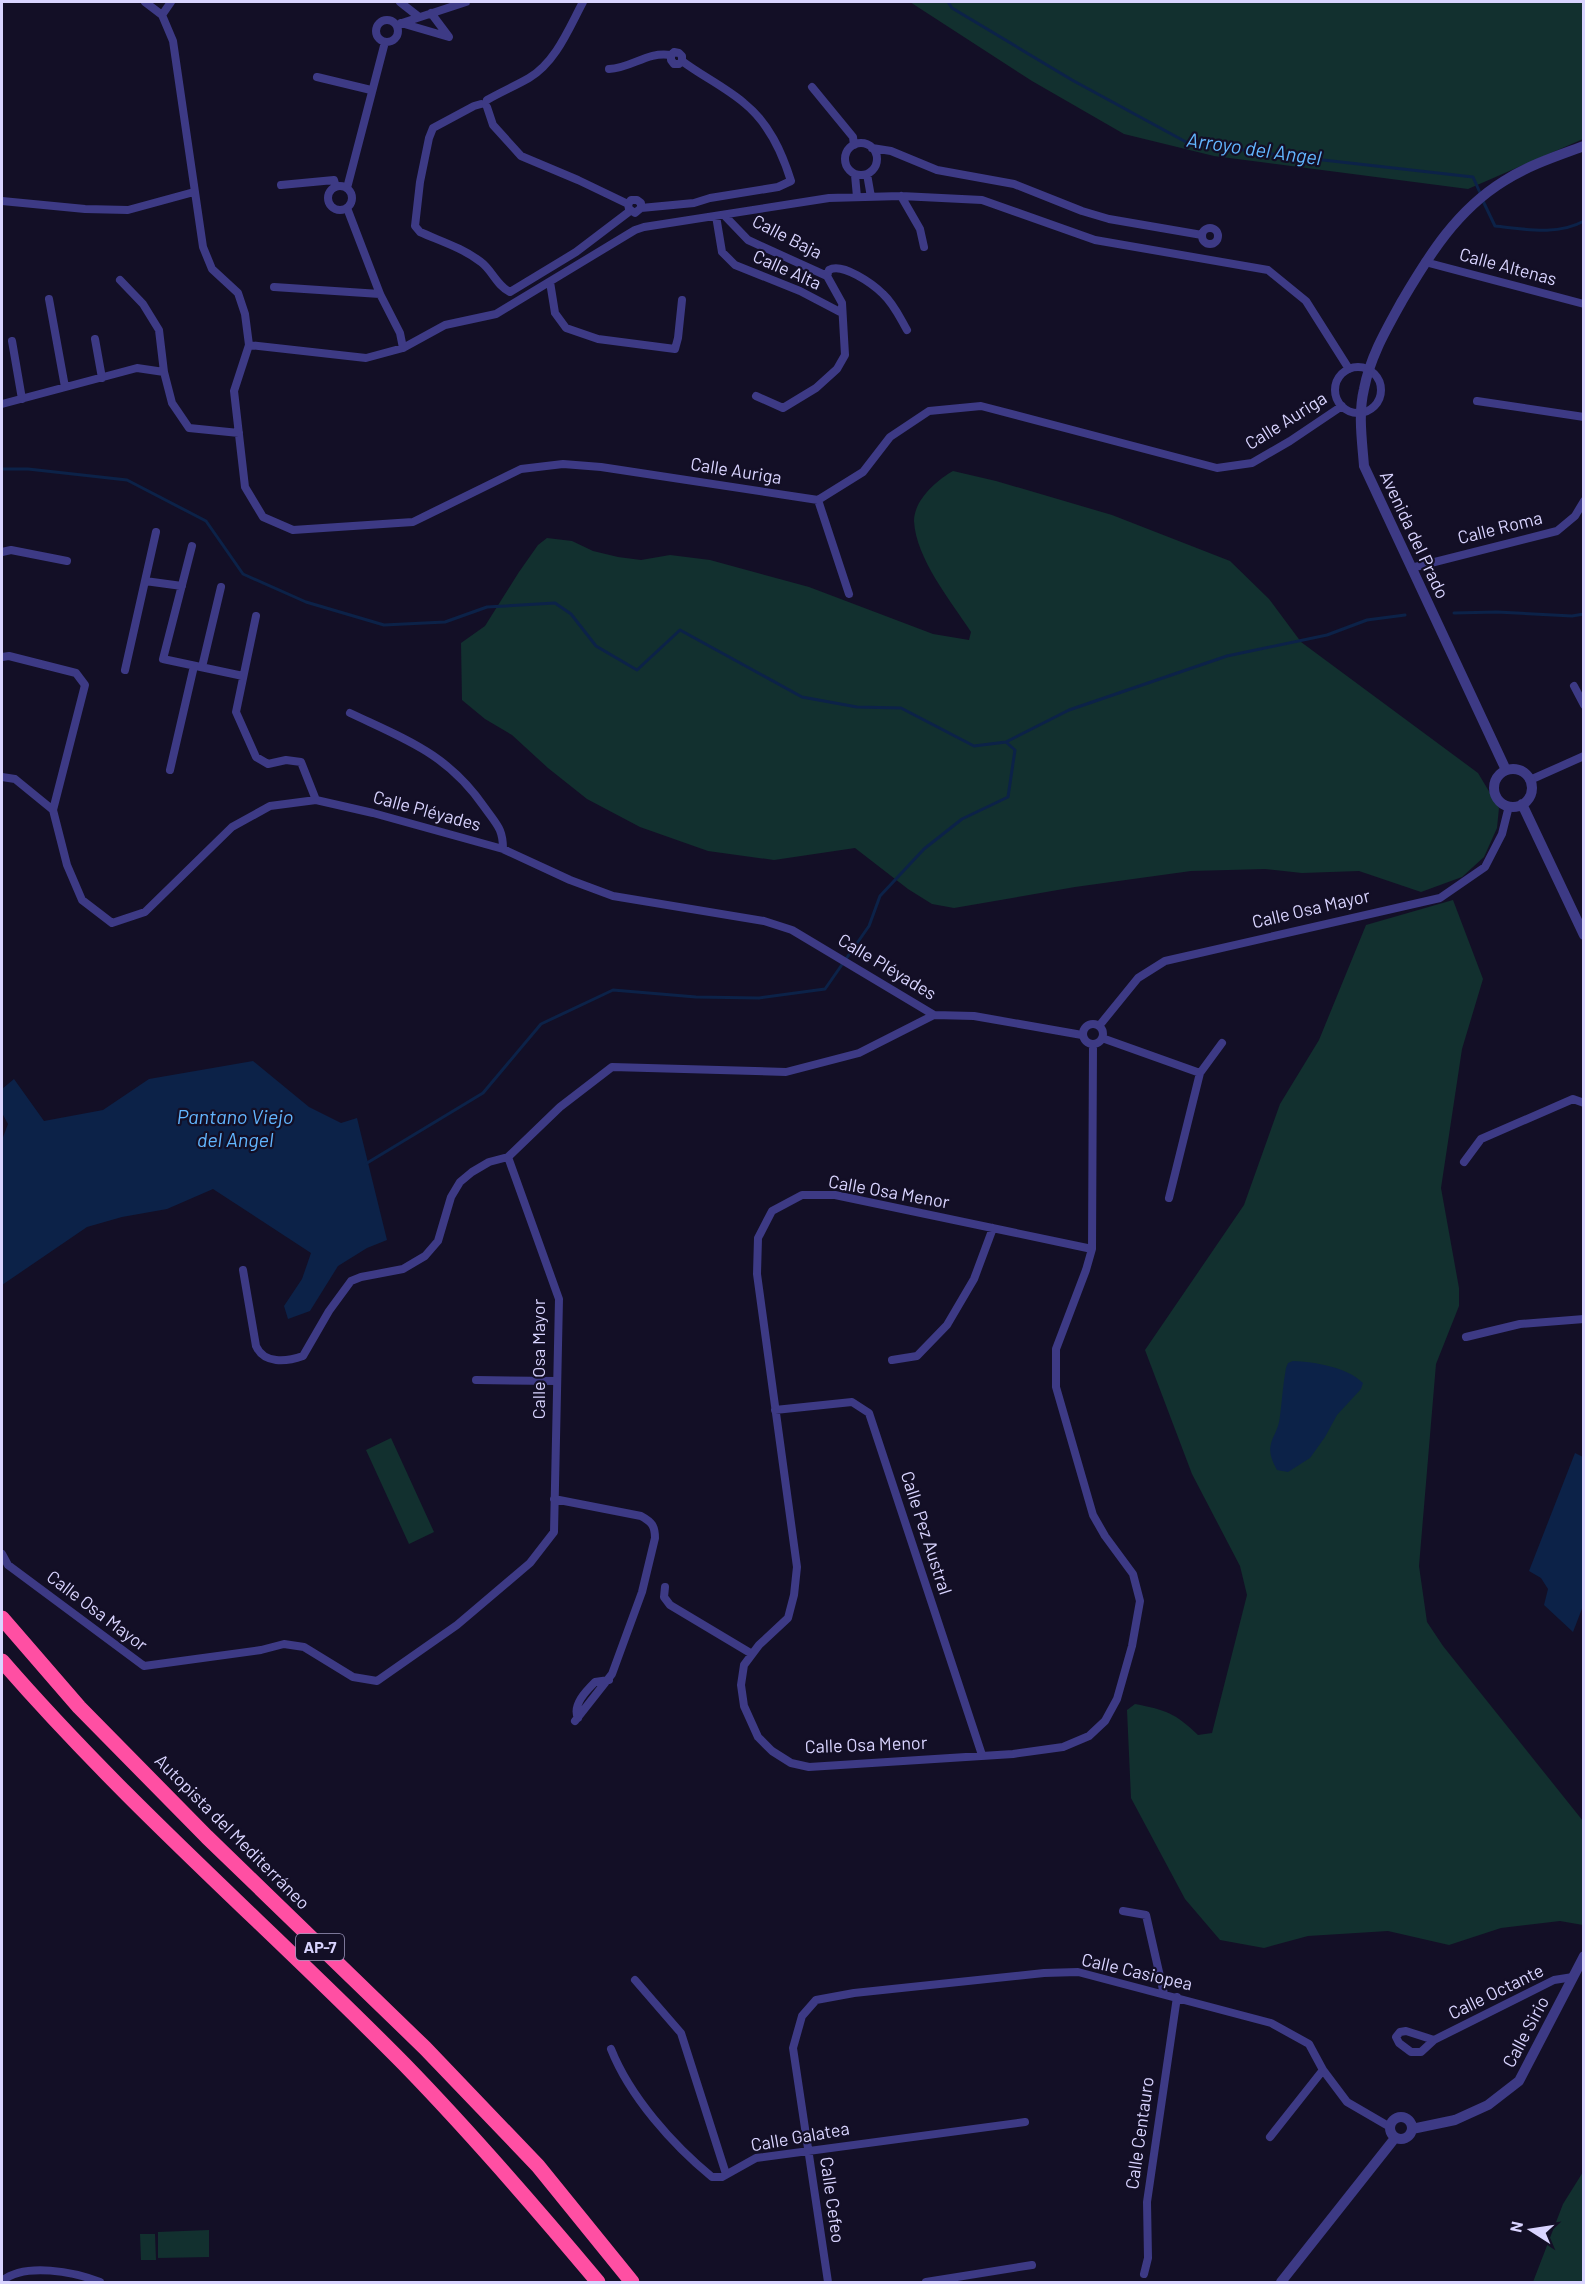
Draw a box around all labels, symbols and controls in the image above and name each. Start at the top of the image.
water label: Arroyo del Angel [1185,127,1324,169]
street label: Calle Baja [749,209,826,263]
street label: Calle Altenas [1457,242,1559,290]
street label: Calle Alta [750,244,825,294]
street label: Calle Auriga [1241,386,1330,454]
street label: Calle Auriga [689,452,783,488]
street label: Avenida del Prado [1376,467,1454,602]
street label: Calle Roma [1455,506,1544,548]
street label: Calle Pléyades [371,785,484,835]
street label: Calle Osa Mayor [1250,884,1372,932]
street label: Calle Pléyades [834,928,941,1004]
water label: Pantano Viejo del Angel [177,1104,293,1151]
street label: Calle Osa Menor [827,1170,952,1213]
street label: Calle Osa Mayor [527,1298,549,1419]
street label: Calle Pez Austral [897,1468,957,1597]
street label: Calle Osa Mayor [43,1565,153,1655]
street label: Calle Osa Menor [804,1731,928,1757]
street label: Autopista del Mediterráneo [151,1749,315,1913]
road number: AP-7 [296,1934,344,1960]
street label: Calle Casiopea [1080,1948,1195,1994]
street label: Calle Octante [1444,1959,1547,2024]
street label: Calle Sirio [1497,1992,1553,2071]
street label: Calle Centauro [1120,2075,1158,2191]
street label: Calle Galatea [749,2117,851,2156]
street label: Calle Cefeo [816,2155,850,2244]
north arrow [1501,2200,1561,2260]
text: N [1505,2220,1526,2234]

